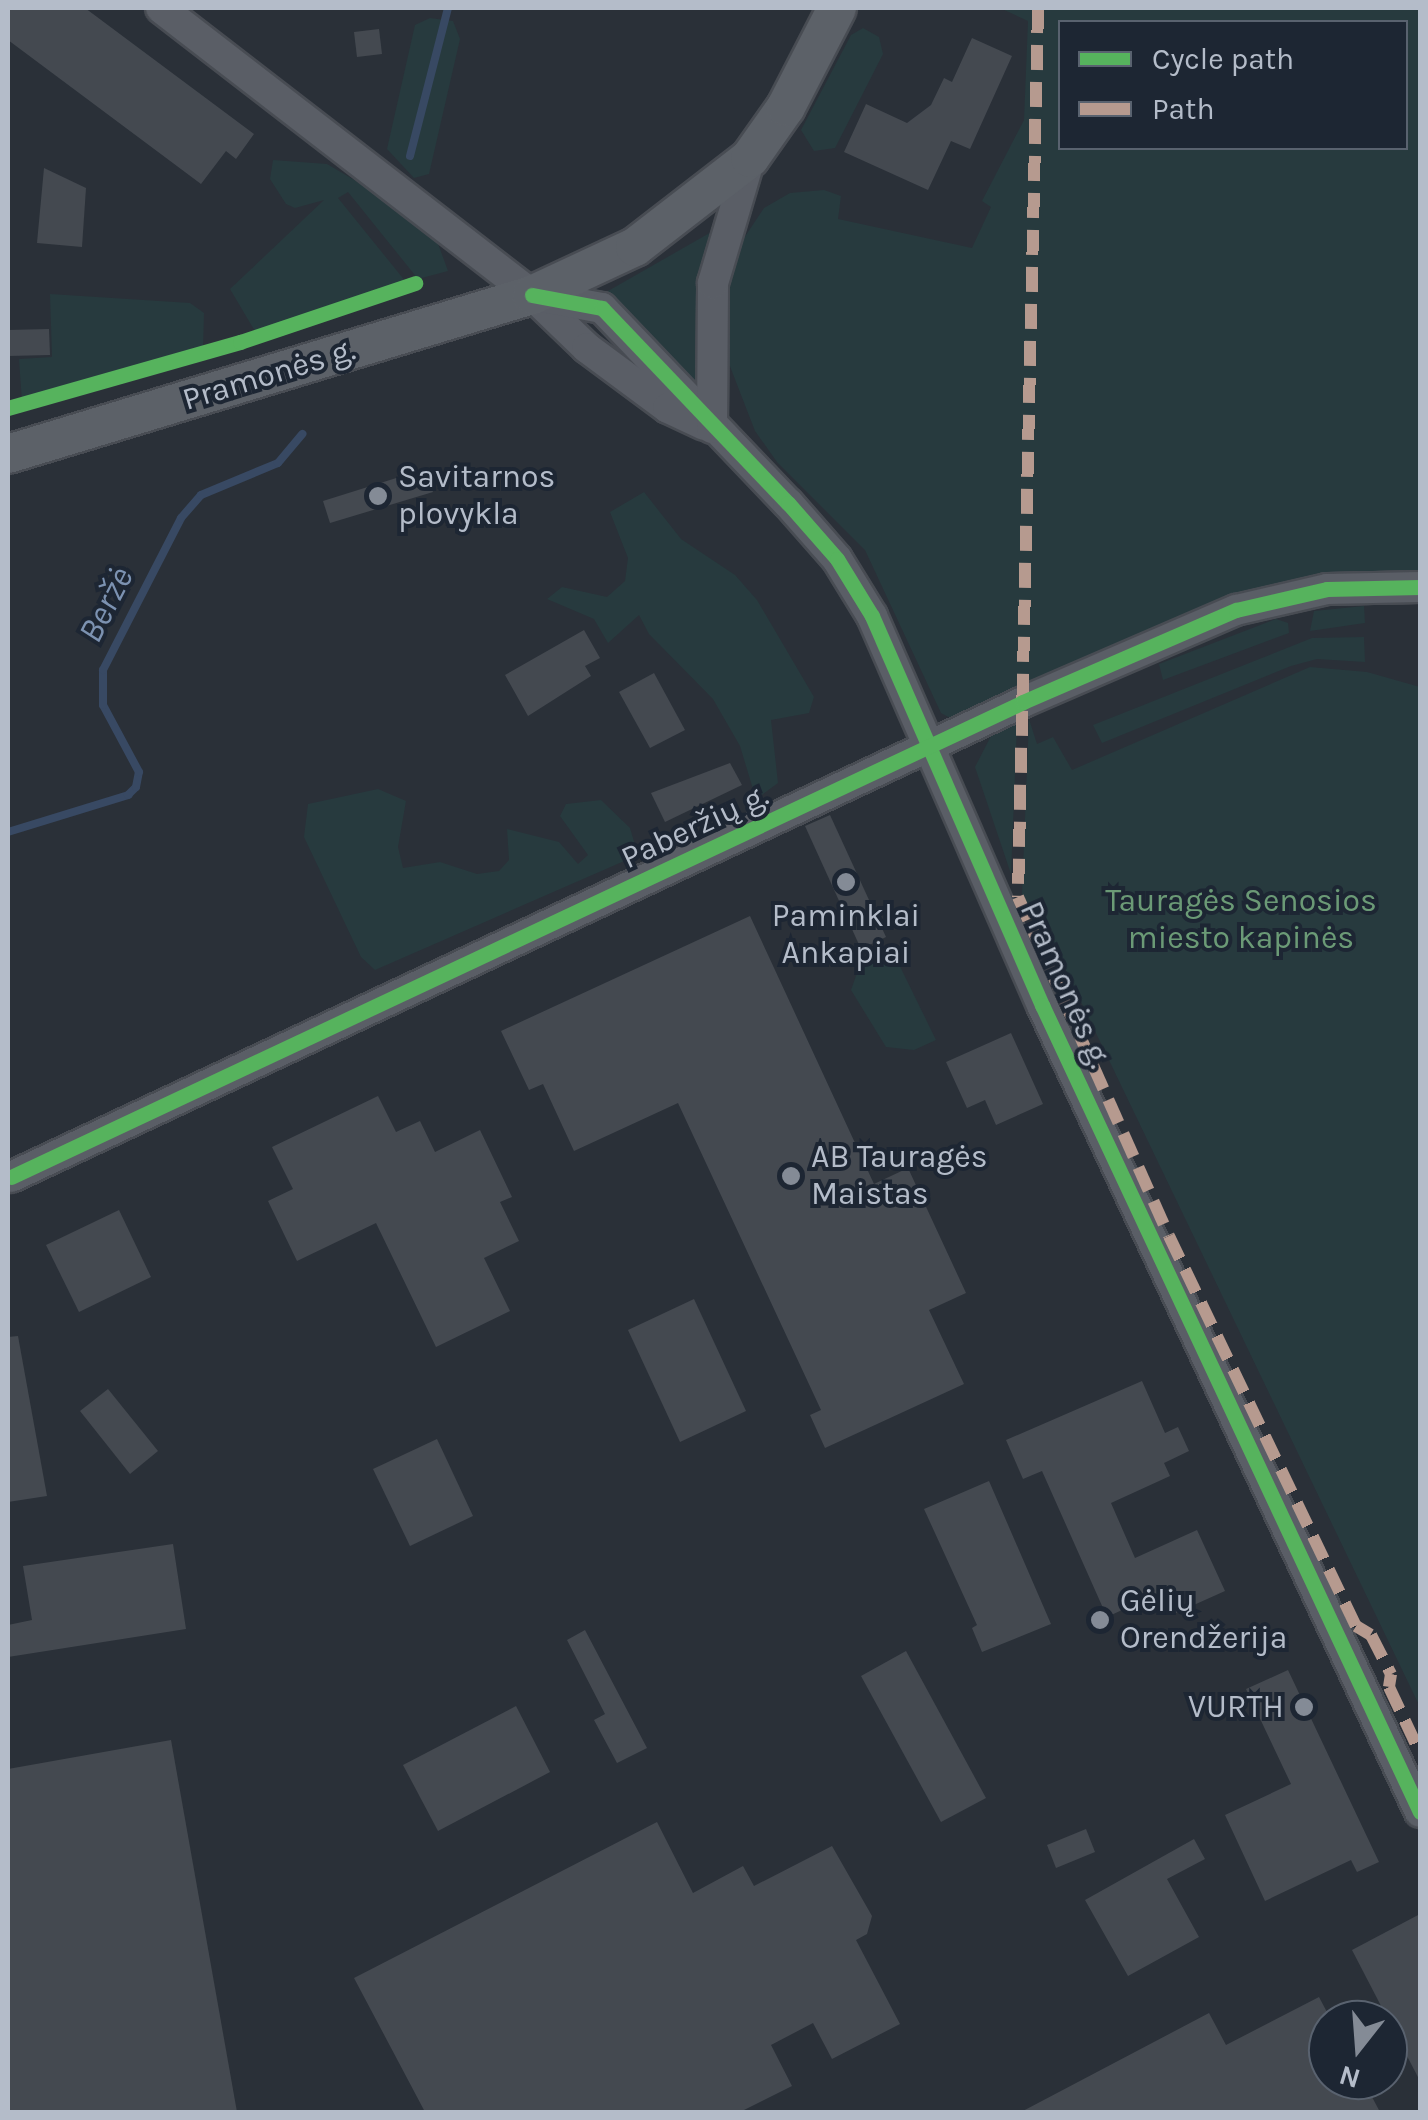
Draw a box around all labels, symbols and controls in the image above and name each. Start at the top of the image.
legend [1058,20,1408,150]
text: Cycle path [1152,41,1294,77]
text: Path [1152,91,1215,127]
street label: Pramonės g. [178,331,360,419]
place label: Savitarnos plovykla [398,459,555,534]
marker: Savitarnos plovykla [367,485,389,507]
water label: Beržė [69,560,143,650]
street label: Paberžių g. [615,776,775,878]
marker: Paminklai Ankapiai [835,871,857,893]
park label: Tauragės Senosios miesto kapinės [1105,883,1377,958]
street label: Pramonės g. [1011,896,1119,1074]
place label: Paminklai Ankapiai [772,898,920,973]
place label: AB Tauragės Maistas [811,1139,988,1214]
marker: AB Tauragės Maistas [780,1165,802,1187]
place label: Gėlių Orendžerija [1120,1583,1287,1658]
marker: Gėlių Orendžerija [1089,1609,1111,1631]
place label: VURTH [1188,1688,1284,1726]
marker: VURTH [1293,1696,1315,1718]
north arrow [1308,2000,1408,2100]
text: N [1335,2059,1364,2096]

